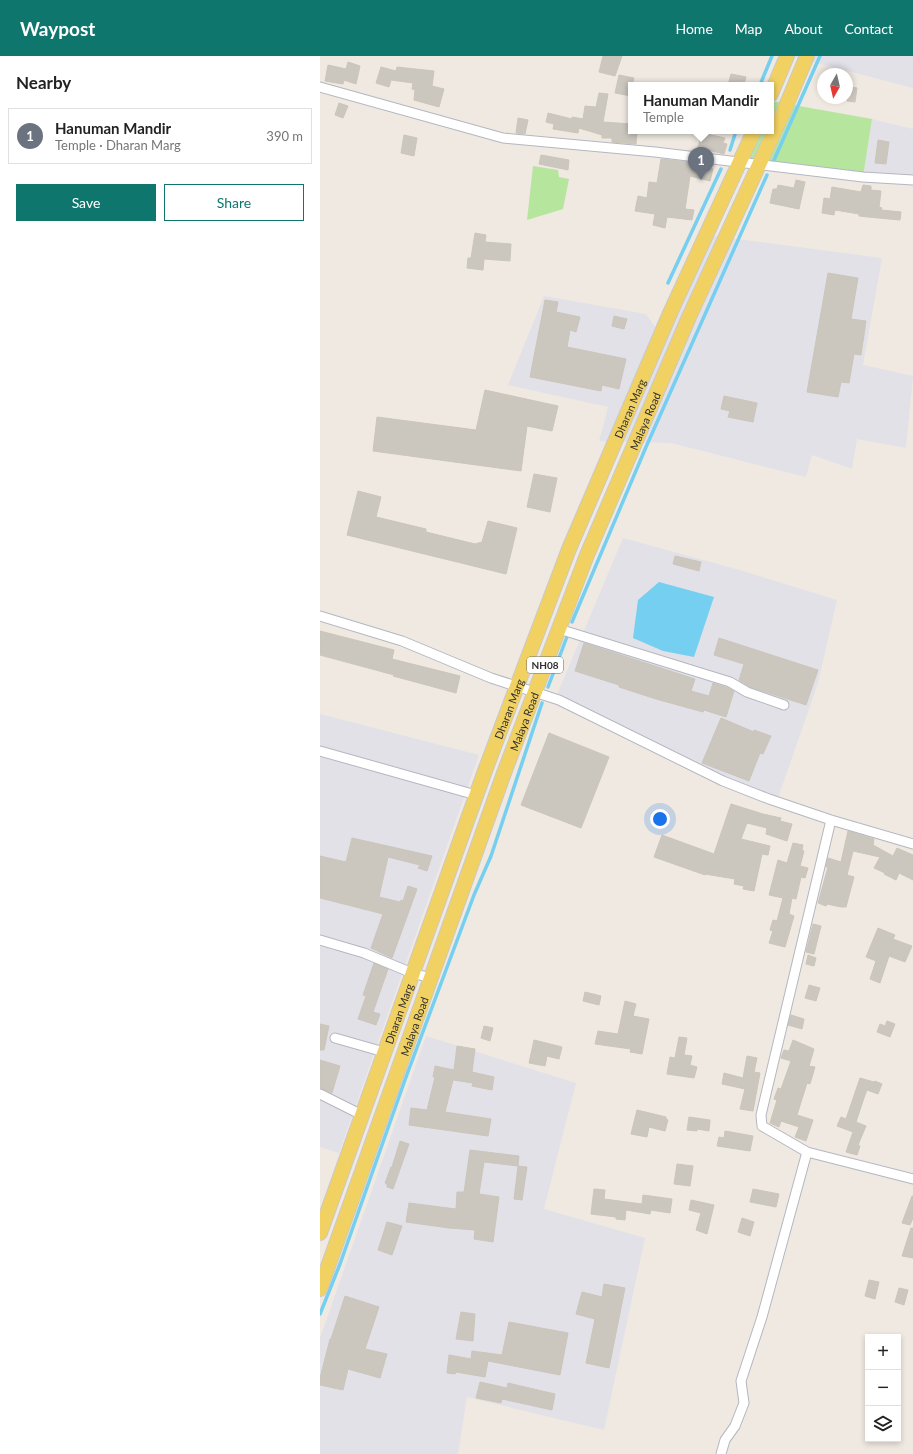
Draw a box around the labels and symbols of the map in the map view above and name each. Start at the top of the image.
north arrow [817,68,853,104]
pin: 1 [688,147,714,180]
street label: Dharan Marg [611,376,648,440]
street label: Malaya Road [626,390,663,452]
road number: NH08 [527,657,563,673]
street label: Dharan Marg [491,677,526,741]
street label: Malaya Road [507,690,541,753]
your location [650,809,670,829]
street label: Dharan Marg [382,981,415,1046]
street label: Malaya Road [397,995,430,1057]

